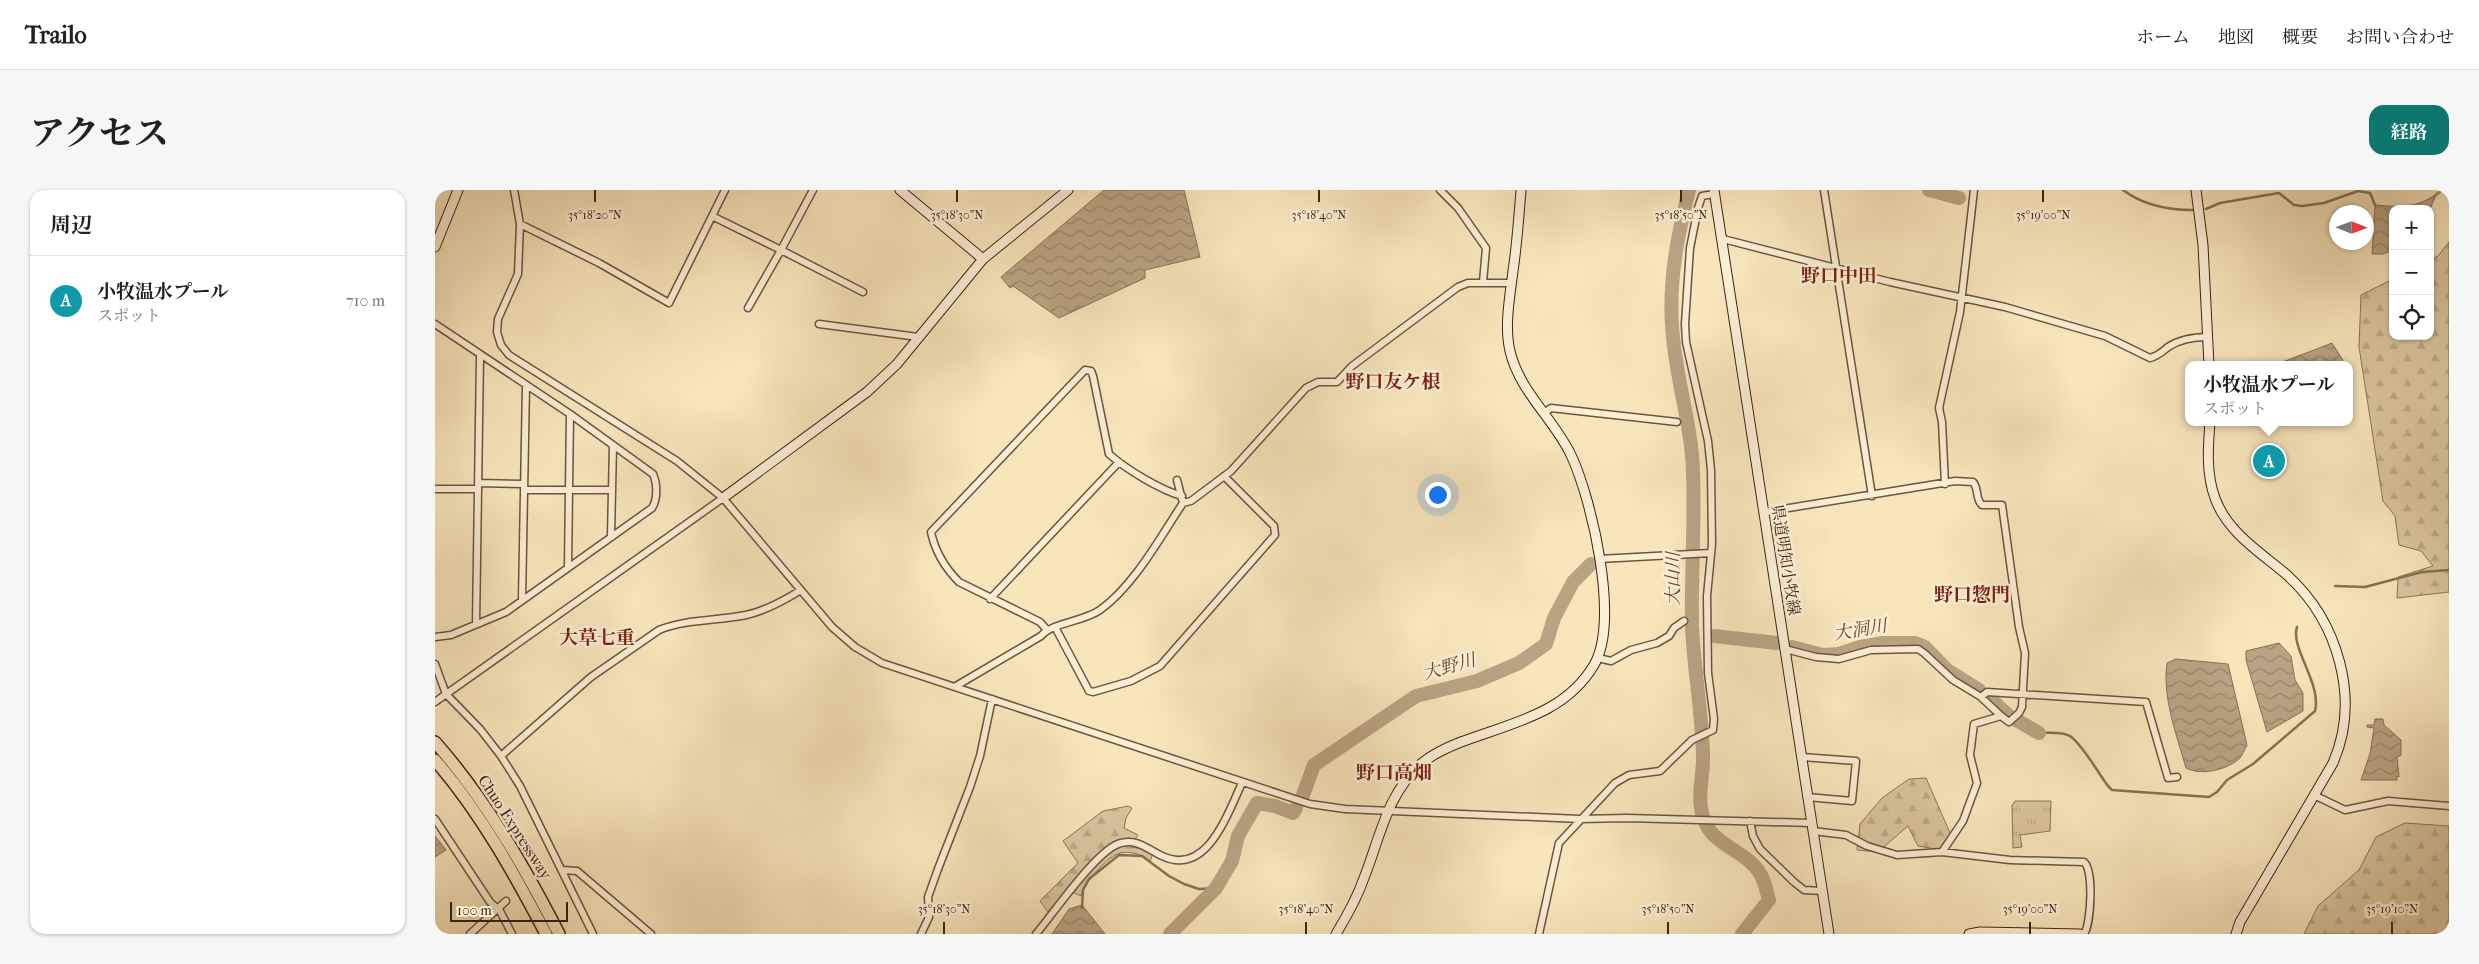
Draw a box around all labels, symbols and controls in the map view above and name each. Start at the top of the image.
text: Trailo [25,21,87,49]
text: ホーム [2136,27,2190,48]
text: 地図 [2218,27,2254,48]
text: 概要 [2282,27,2318,48]
text: お問い合わせ [2346,27,2454,48]
button: 経路 [2369,105,2449,155]
text: アクセス [30,113,169,154]
north arrow [2329,205,2374,250]
map controls [2389,205,2434,340]
button: + [2389,205,2434,250]
text: 35°18'20"N [568,208,622,222]
text: 35°18'30"N [931,208,983,222]
text: 35°18'40"N [1292,208,1346,222]
text: 35°18'50"N [1655,208,1707,222]
text: 35°19'00"N [2016,208,2070,222]
text: 周辺 [50,213,92,237]
button: − [2389,250,2434,295]
district label: 野口中田 [1801,265,1877,287]
text: 小牧温水プール [97,281,229,303]
text: A [61,291,71,310]
text: 710 m [346,291,385,310]
button: locate [2389,295,2434,340]
text: スポット [97,306,161,325]
popup [2185,361,2353,426]
district label: 野口友ケ根 [1345,371,1441,393]
text: 小牧温水プール [2203,374,2335,396]
text: スポット [2203,399,2267,418]
pin: A [2253,442,2285,480]
your location [1425,482,1451,508]
street label: 県道明知小牧線 [1768,503,1804,617]
water label: 大山川 [1663,550,1684,606]
district label: 野口惣門 [1934,584,2010,606]
water label: 大洞川 [1832,615,1890,645]
district label: 大草七重 [559,627,635,649]
water label: 大野川 [1420,649,1480,685]
district label: 野口高畑 [1356,762,1432,784]
street label: Chuo Expressway [474,771,556,883]
scale bar [450,899,567,922]
text: 100 m [457,902,492,919]
text: 35°18'30"N [918,902,970,916]
text: 35°18'40"N [1279,902,1333,916]
text: 35°18'50"N [1642,902,1694,916]
text: 35°19'00"N [2003,902,2057,916]
text: 35°19'10"N [2366,902,2418,916]

